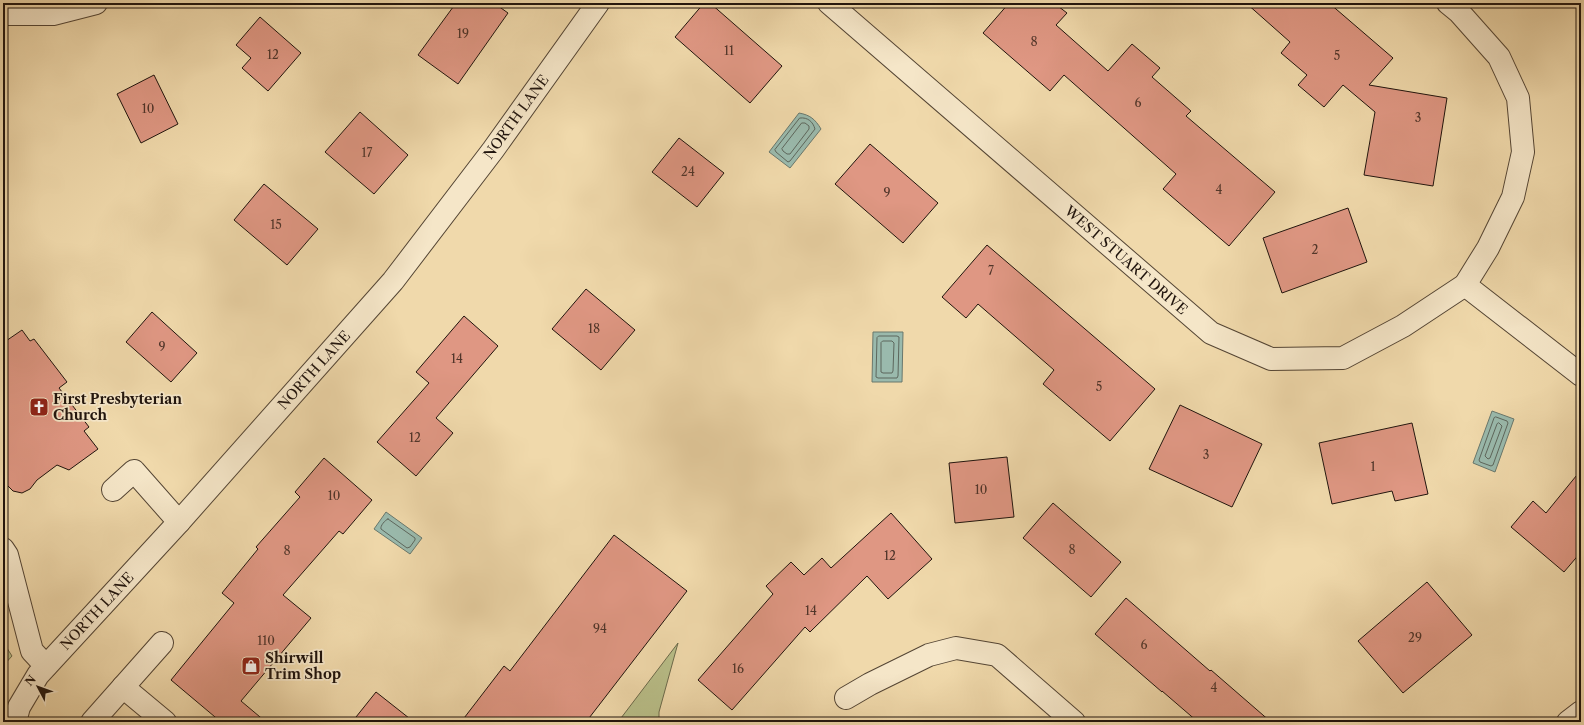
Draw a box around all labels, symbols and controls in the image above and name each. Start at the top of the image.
house number: 19 [457,26,469,41]
house number: 8 [1030,34,1038,49]
house number: 11 [724,43,734,58]
house number: 12 [267,47,279,62]
house number: 5 [1334,48,1340,63]
street label: NORTH LANE [479,71,553,163]
house number: 6 [1134,95,1142,110]
house number: 10 [142,101,154,116]
house number: 3 [1415,110,1421,125]
house number: 17 [362,145,373,160]
house number: 24 [681,164,695,179]
house number: 4 [1216,182,1223,197]
house number: 9 [883,185,891,200]
street label: WEST STUART DRIVE [1060,201,1191,318]
house number: 15 [270,217,282,232]
house number: 2 [1312,242,1319,257]
house number: 7 [988,263,994,278]
house number: 18 [588,321,600,336]
street label: NORTH LANE [274,327,354,413]
house number: 9 [158,339,166,354]
house number: 14 [451,351,463,366]
house number: 5 [1096,379,1102,394]
place label: First Presbyterian Church [53,390,182,424]
church icon: First Presbyterian Church [28,396,50,418]
house number: 12 [409,430,421,445]
house number: 3 [1203,447,1209,462]
house number: 1 [1370,459,1376,474]
house number: 10 [975,482,987,497]
house number: 10 [328,488,340,503]
house number: 8 [1068,542,1076,557]
house number: 8 [283,543,291,558]
house number: 12 [884,548,896,563]
street label: NORTH LANE [56,568,138,654]
house number: 14 [805,603,817,618]
house number: 94 [593,621,607,636]
house number: 29 [1408,630,1422,645]
house number: 110 [257,633,275,648]
house number: 6 [1140,637,1148,652]
place label: Shirwill Trim Shop [265,649,341,683]
shop icon: Shirwill Trim Shop [240,655,262,677]
house number: 16 [732,661,744,676]
north arrow [18,667,58,707]
text: N [22,672,39,689]
house number: 4 [1211,680,1218,695]

